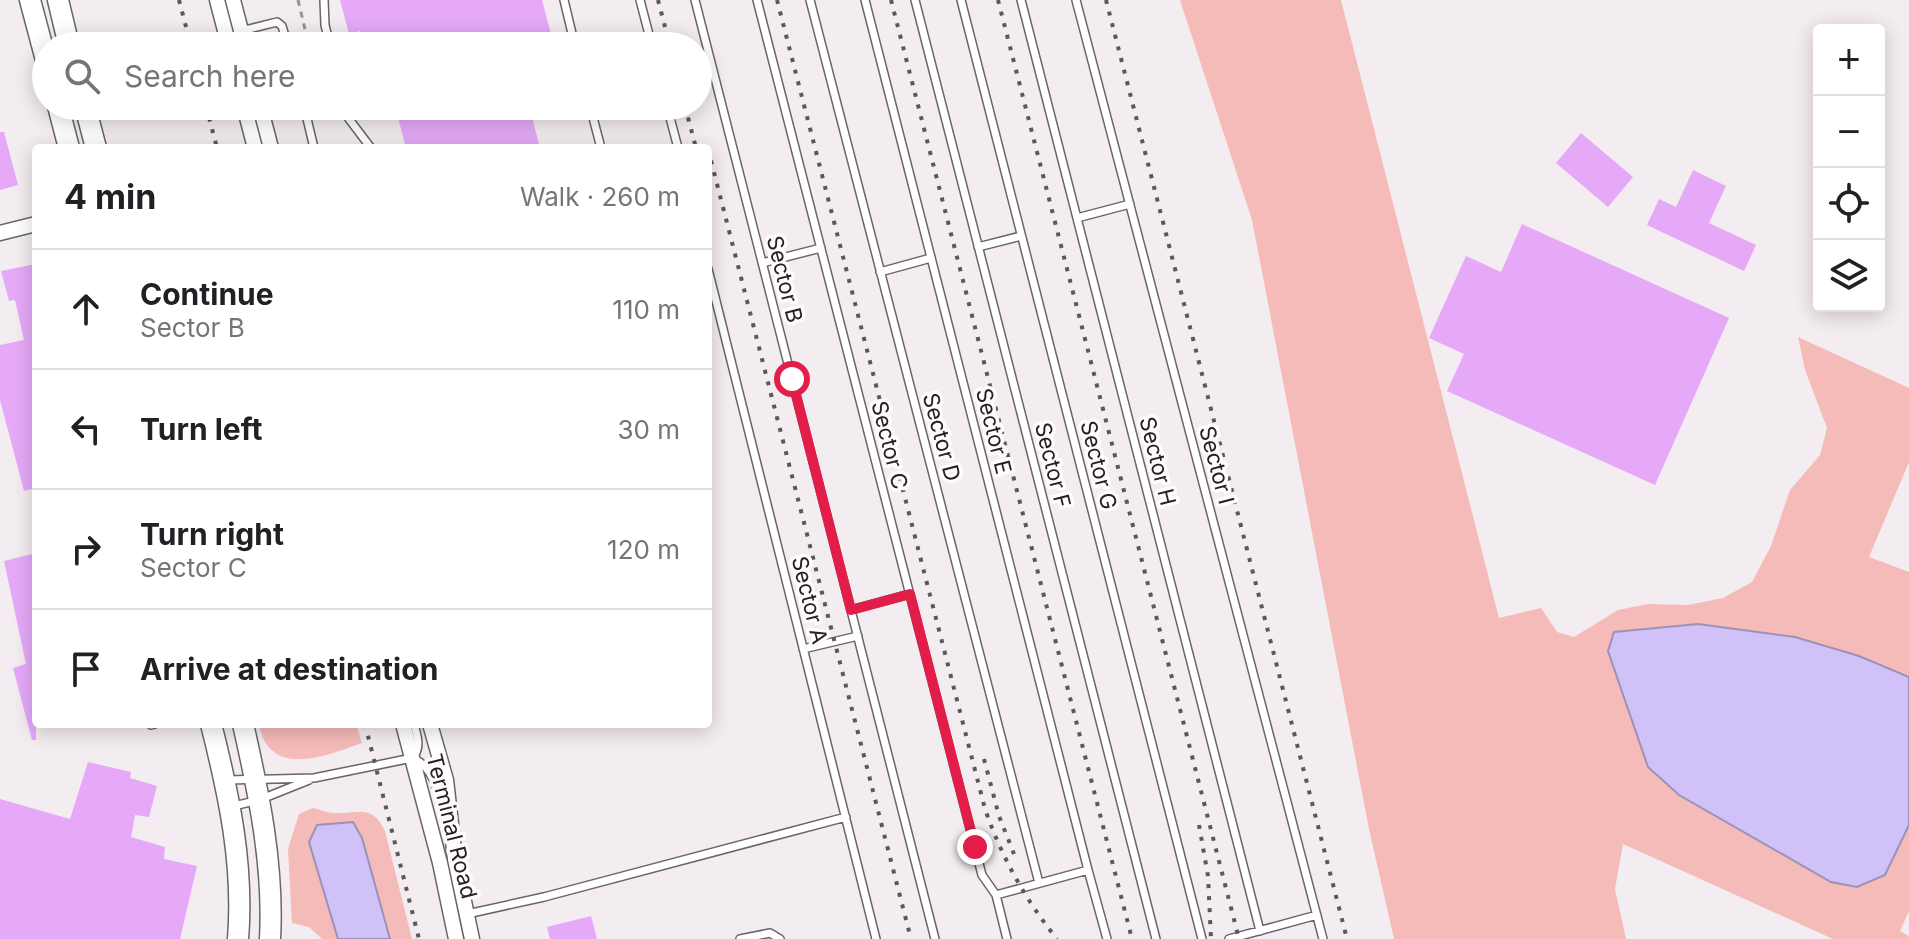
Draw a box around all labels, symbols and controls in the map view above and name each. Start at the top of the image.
map controls [1813,24,1885,312]
button: + [1813,24,1885,96]
search box [32,32,712,120]
icon: search [60,54,104,98]
text: Search here [124,58,296,94]
button: − [1813,96,1885,168]
button: locate [1813,168,1885,240]
text: 4 min [64,176,156,217]
text: Walk · 260 m [520,181,680,212]
street label: Sector B [762,233,808,325]
button: layers [1813,240,1885,312]
text: Continue [140,276,274,312]
icon: ahead [64,287,108,331]
text: 110 m [612,294,680,325]
text: Sector B [140,312,245,343]
route start [774,361,810,397]
street label: Sector E [971,385,1017,477]
street label: Sector D [918,390,966,484]
street label: Sector C [866,398,914,492]
icon: left [64,407,108,451]
text: Turn left [140,411,262,447]
text: 30 m [617,414,680,445]
street label: Sector H [1134,414,1182,508]
street label: Sector G [1075,418,1123,512]
street label: Sector F [1030,420,1076,510]
street label: Sector I [1194,423,1240,507]
text: Turn right [140,516,284,552]
icon: right [64,527,108,571]
text: 120 m [607,534,680,565]
text: Sector C [140,552,247,583]
street label: Sector A [787,554,833,646]
icon: arrive [64,647,108,691]
text: Arrive at destination [140,651,438,687]
street label: Terminal Road [421,751,483,901]
route end [957,829,993,865]

